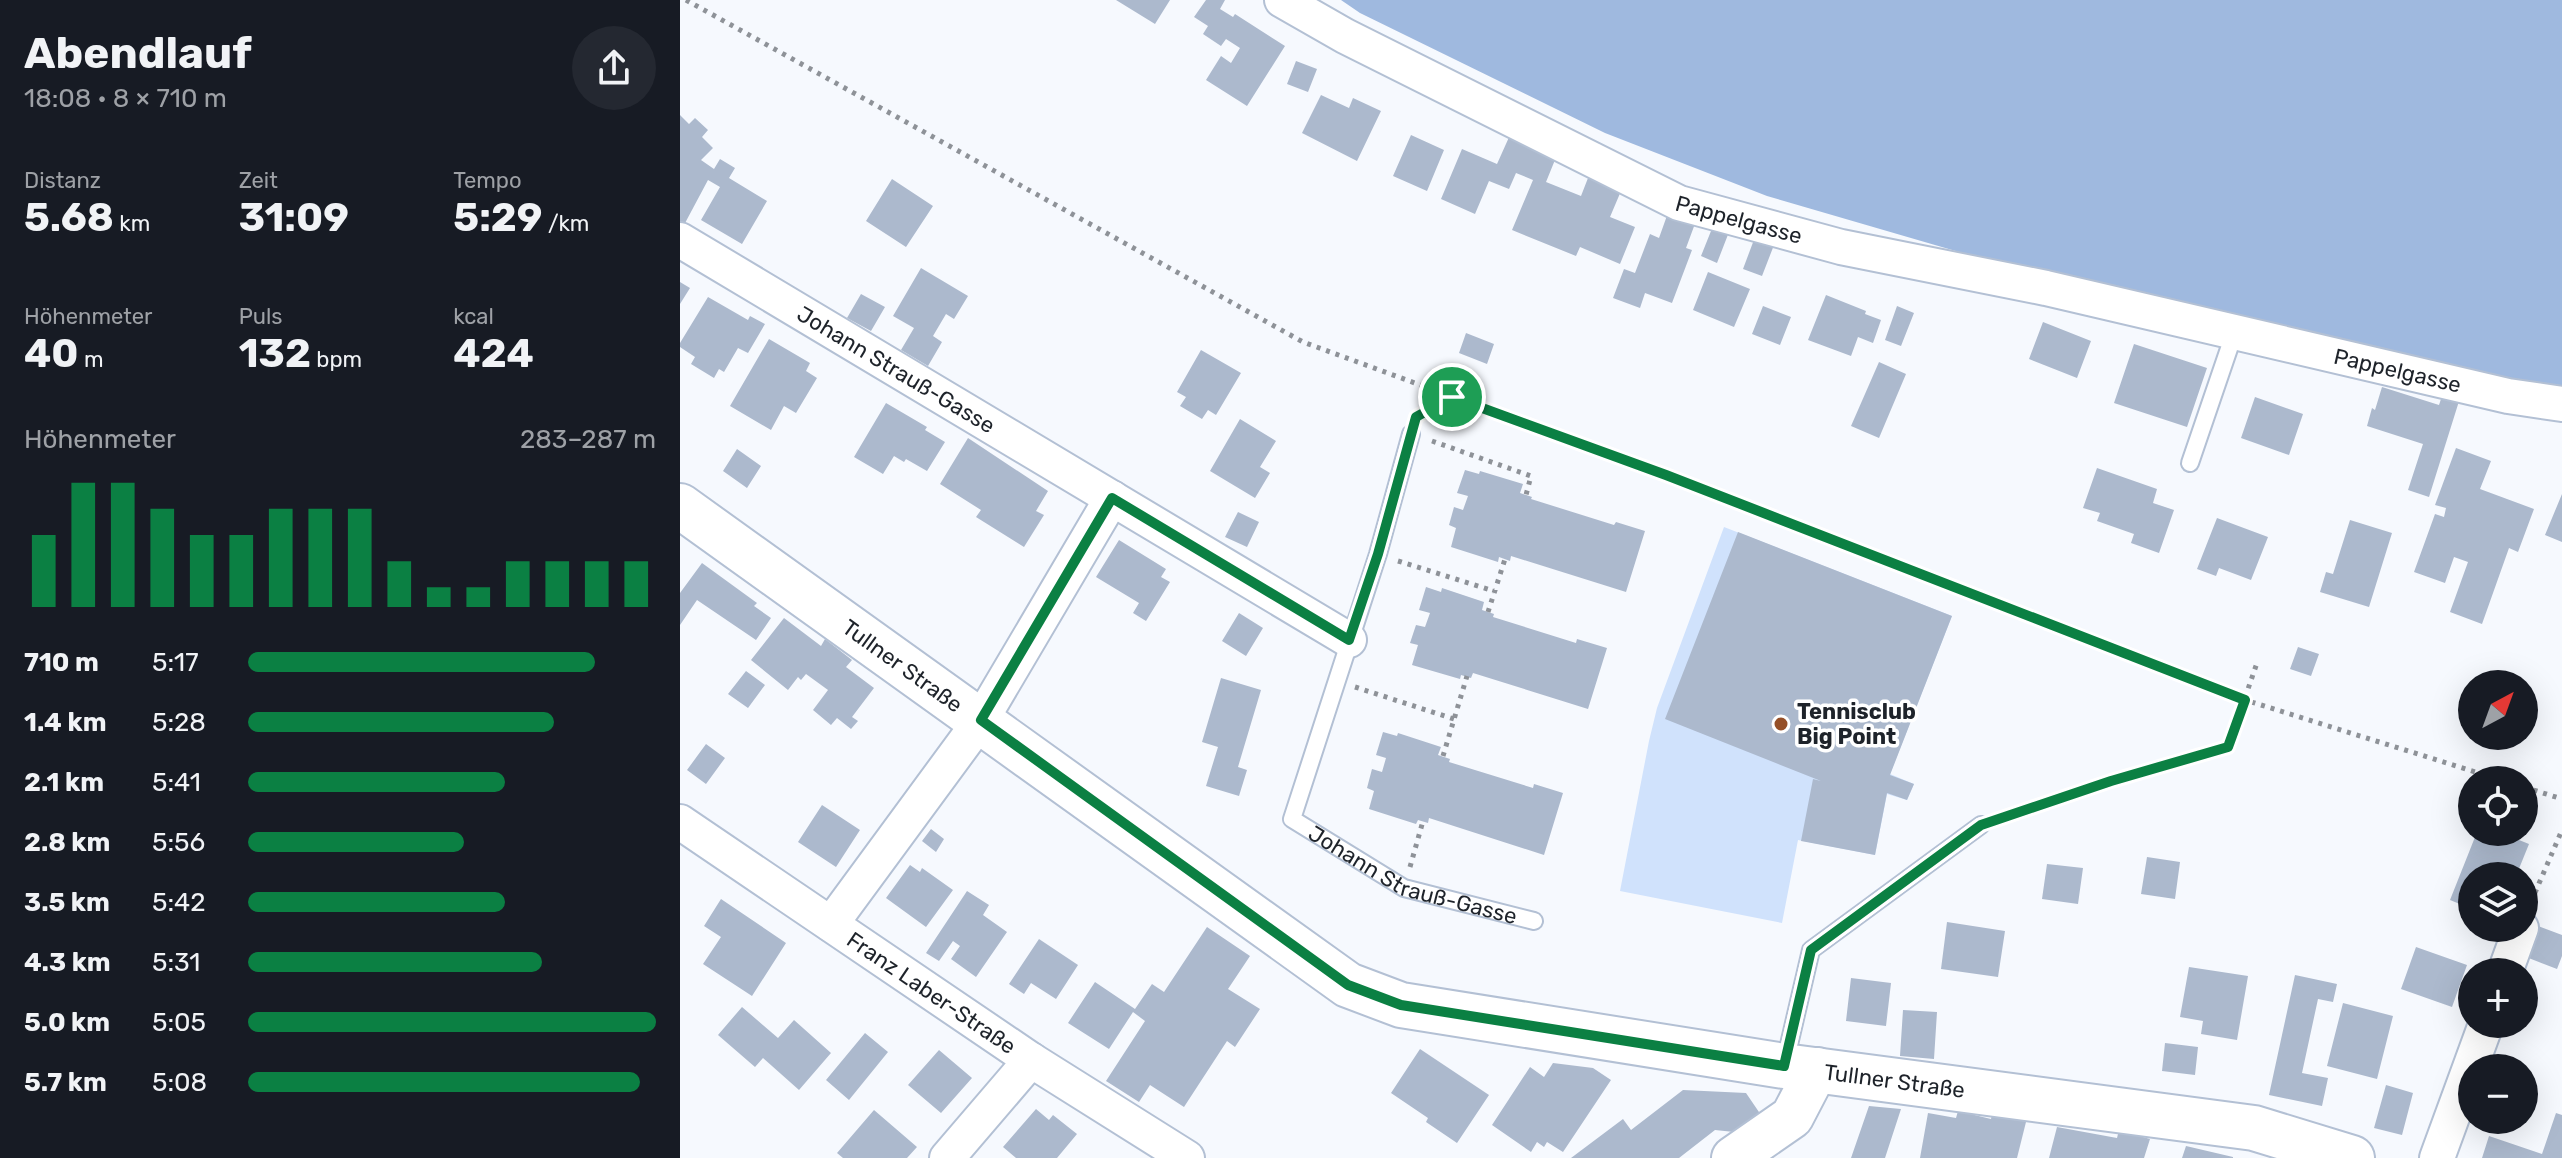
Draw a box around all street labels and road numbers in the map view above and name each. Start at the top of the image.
street label: Pappelgasse [1673,189,1805,249]
street label: Johann Strauß-Gasse [793,300,1000,439]
street label: Pappelgasse [2331,342,2464,398]
street label: Tullner Straße [837,613,968,718]
street label: Johann Strauß-Gasse [1304,819,1520,930]
street label: Franz Laber-Straße [842,926,1021,1059]
street label: Tullner Straße [1823,1058,1967,1103]

